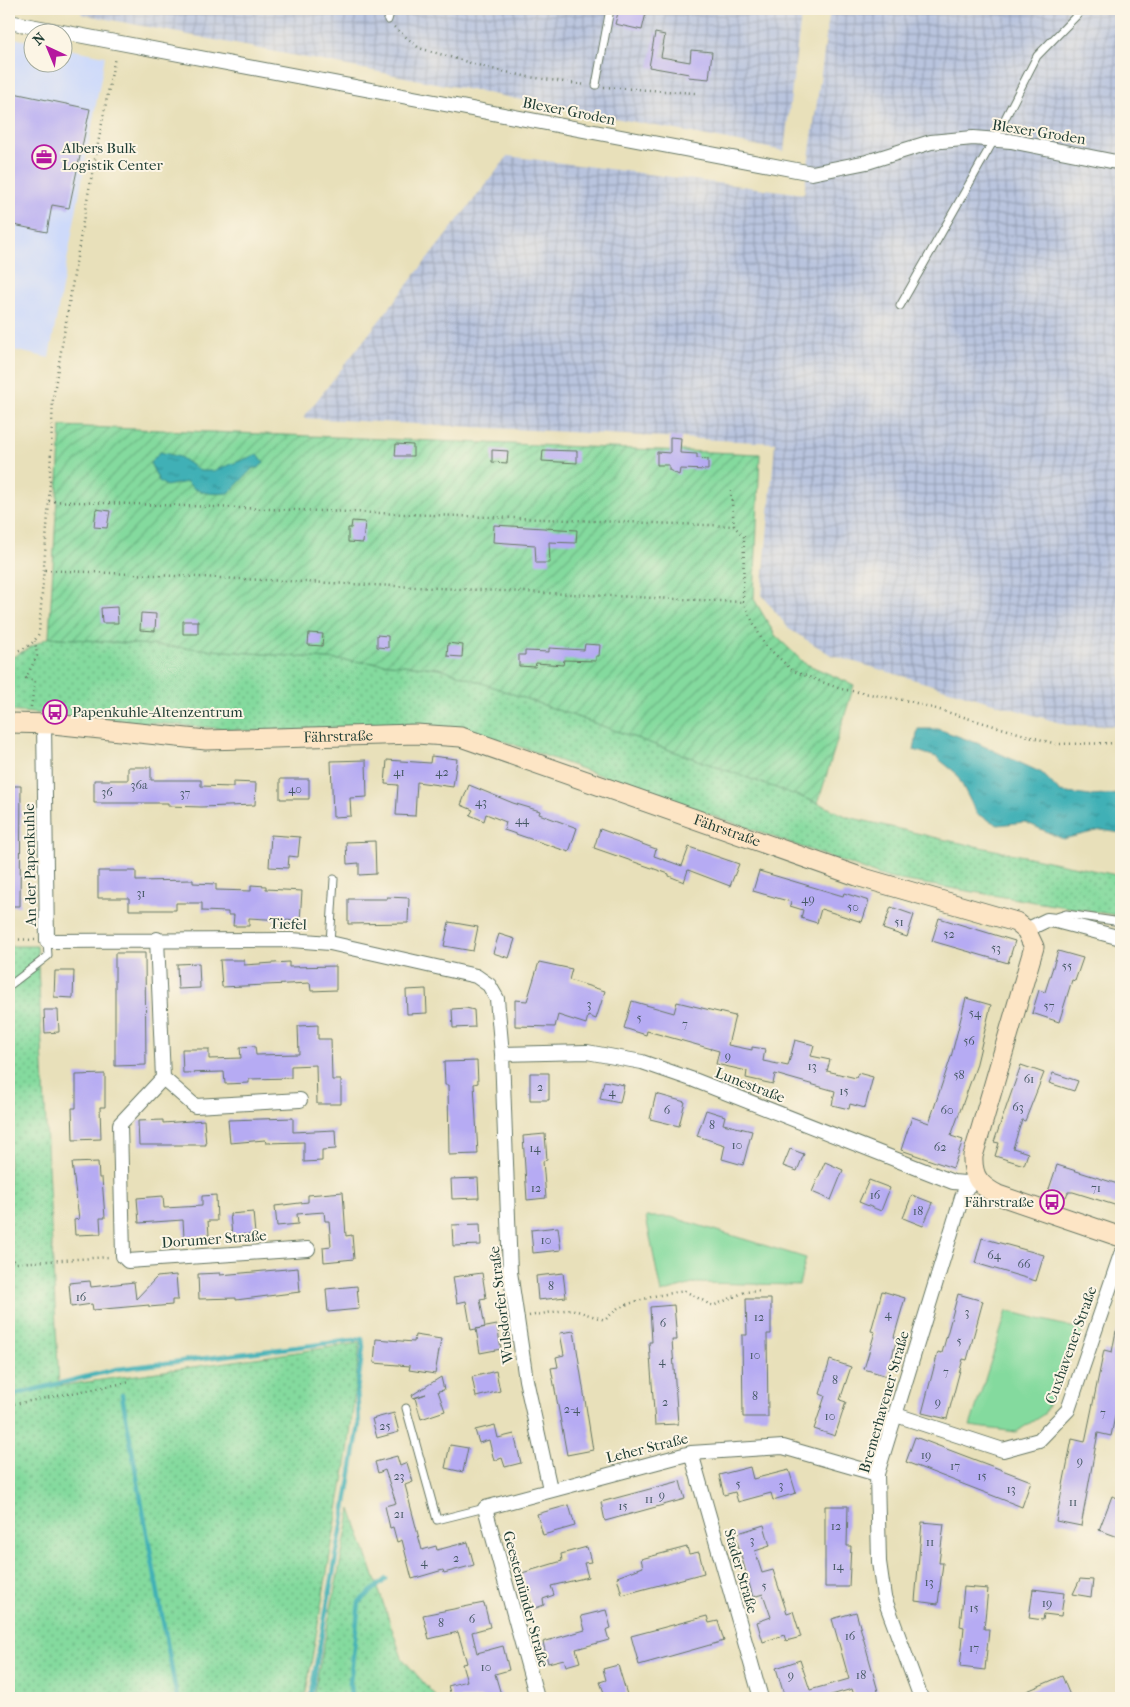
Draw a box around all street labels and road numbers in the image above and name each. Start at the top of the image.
street label: Blexer Groden [521,93,617,129]
street label: Blexer Groden [991,116,1087,148]
street label: Fährstraße [303,726,374,746]
street label: An der Papenkuhle [20,803,40,928]
street label: Fährstraße [691,810,763,851]
street label: Tiefel [269,914,307,934]
street label: Lunestraße [713,1063,788,1107]
street label: Dorumer Straße [161,1226,268,1252]
street label: Wulsdorfer Straße [485,1245,517,1366]
street label: Cuxhavener Straße [1041,1283,1101,1406]
street label: Bremerhavener Straße [855,1328,913,1475]
street label: Leher Straße [604,1429,690,1467]
street label: Stader Straße [720,1527,762,1616]
street label: Geestemünder Straße [499,1529,553,1670]

